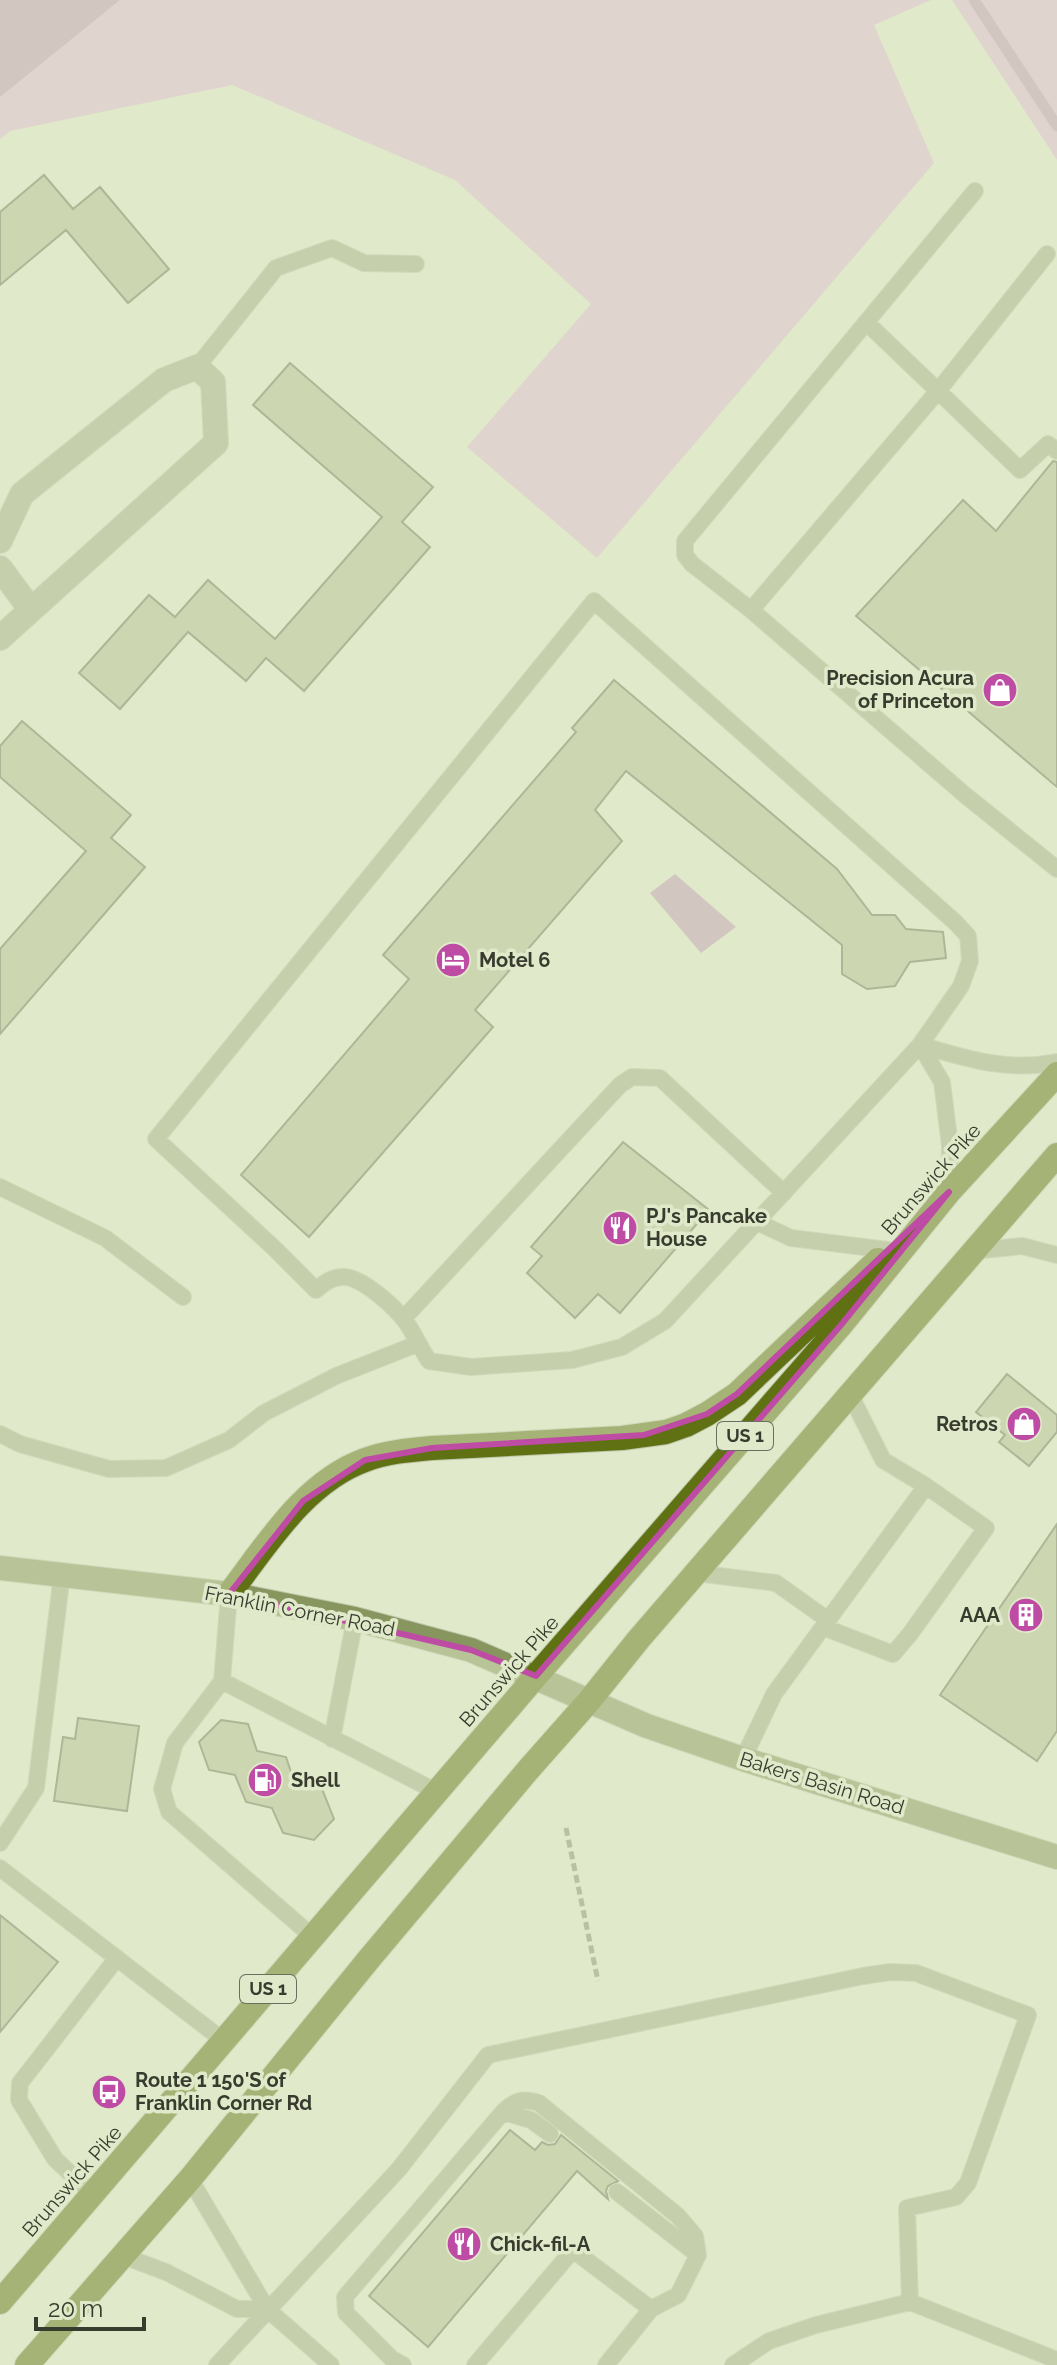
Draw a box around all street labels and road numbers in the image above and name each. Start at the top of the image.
street label: Brunswick Pike [876,1118,986,1239]
road number: US 1 [717,1422,773,1450]
street label: Franklin Corner Road [203,1581,397,1641]
street label: Brunswick Pike [454,1610,564,1731]
street label: Bakers Basin Road [737,1747,907,1819]
road number: US 1 [240,1975,296,2003]
street label: Brunswick Pike [17,2120,127,2241]

